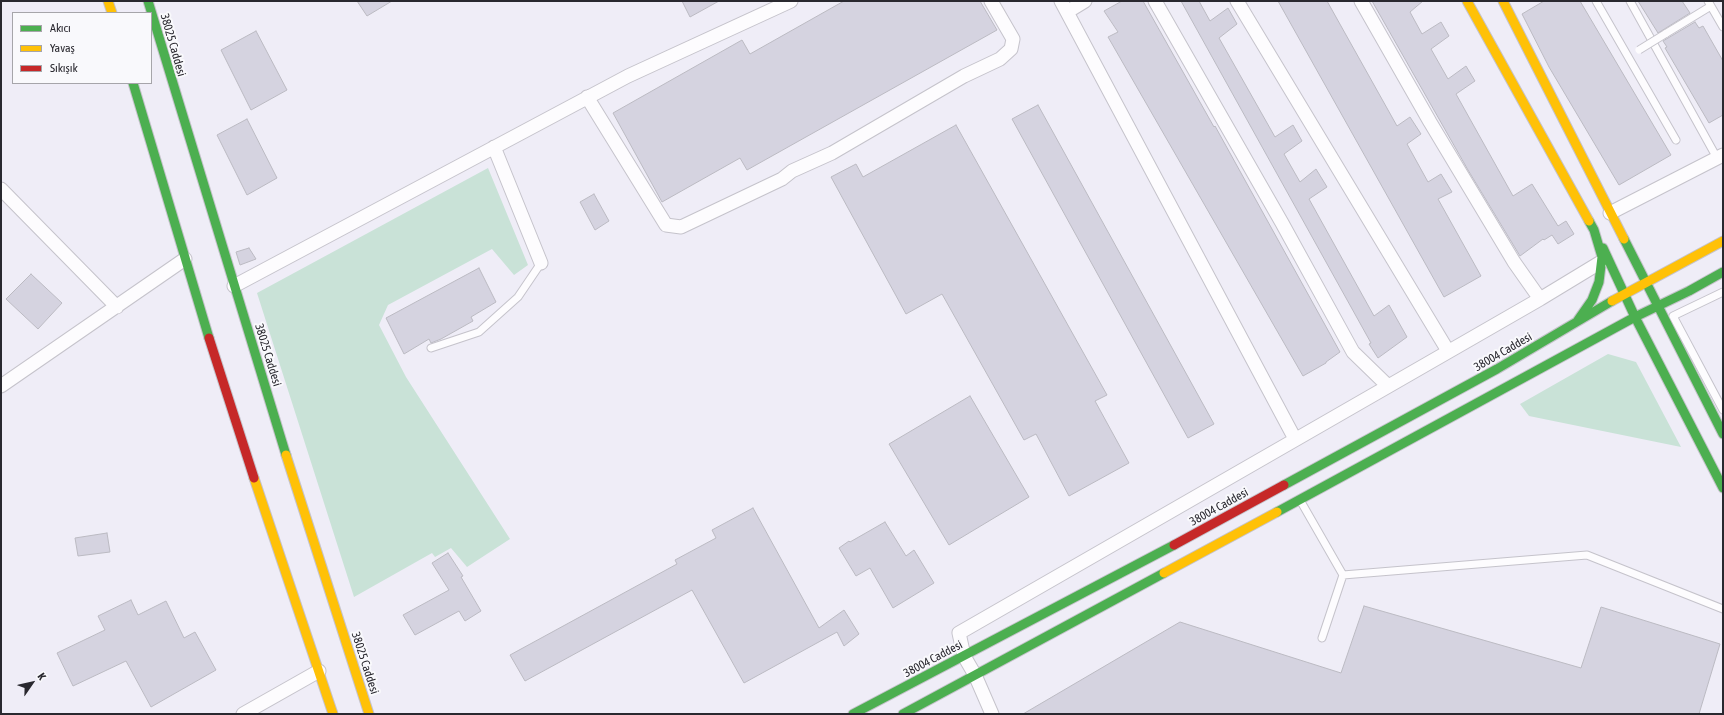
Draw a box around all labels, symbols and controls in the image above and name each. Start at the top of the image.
legend [12,12,152,84]
street label: 38025 Caddesi [157,12,189,78]
text: Akıcı [50,21,71,35]
text: Yavaş [50,41,75,55]
text: Sıkışık [50,61,78,75]
street label: 38025 Caddesi [252,322,284,388]
street label: 38004 Caddesi [1471,330,1535,374]
street label: 38004 Caddesi [1187,485,1251,529]
street label: 38025 Caddesi [348,630,382,696]
street label: 38004 Caddesi [901,637,965,681]
north arrow [12,663,52,703]
text: K [35,671,48,682]

